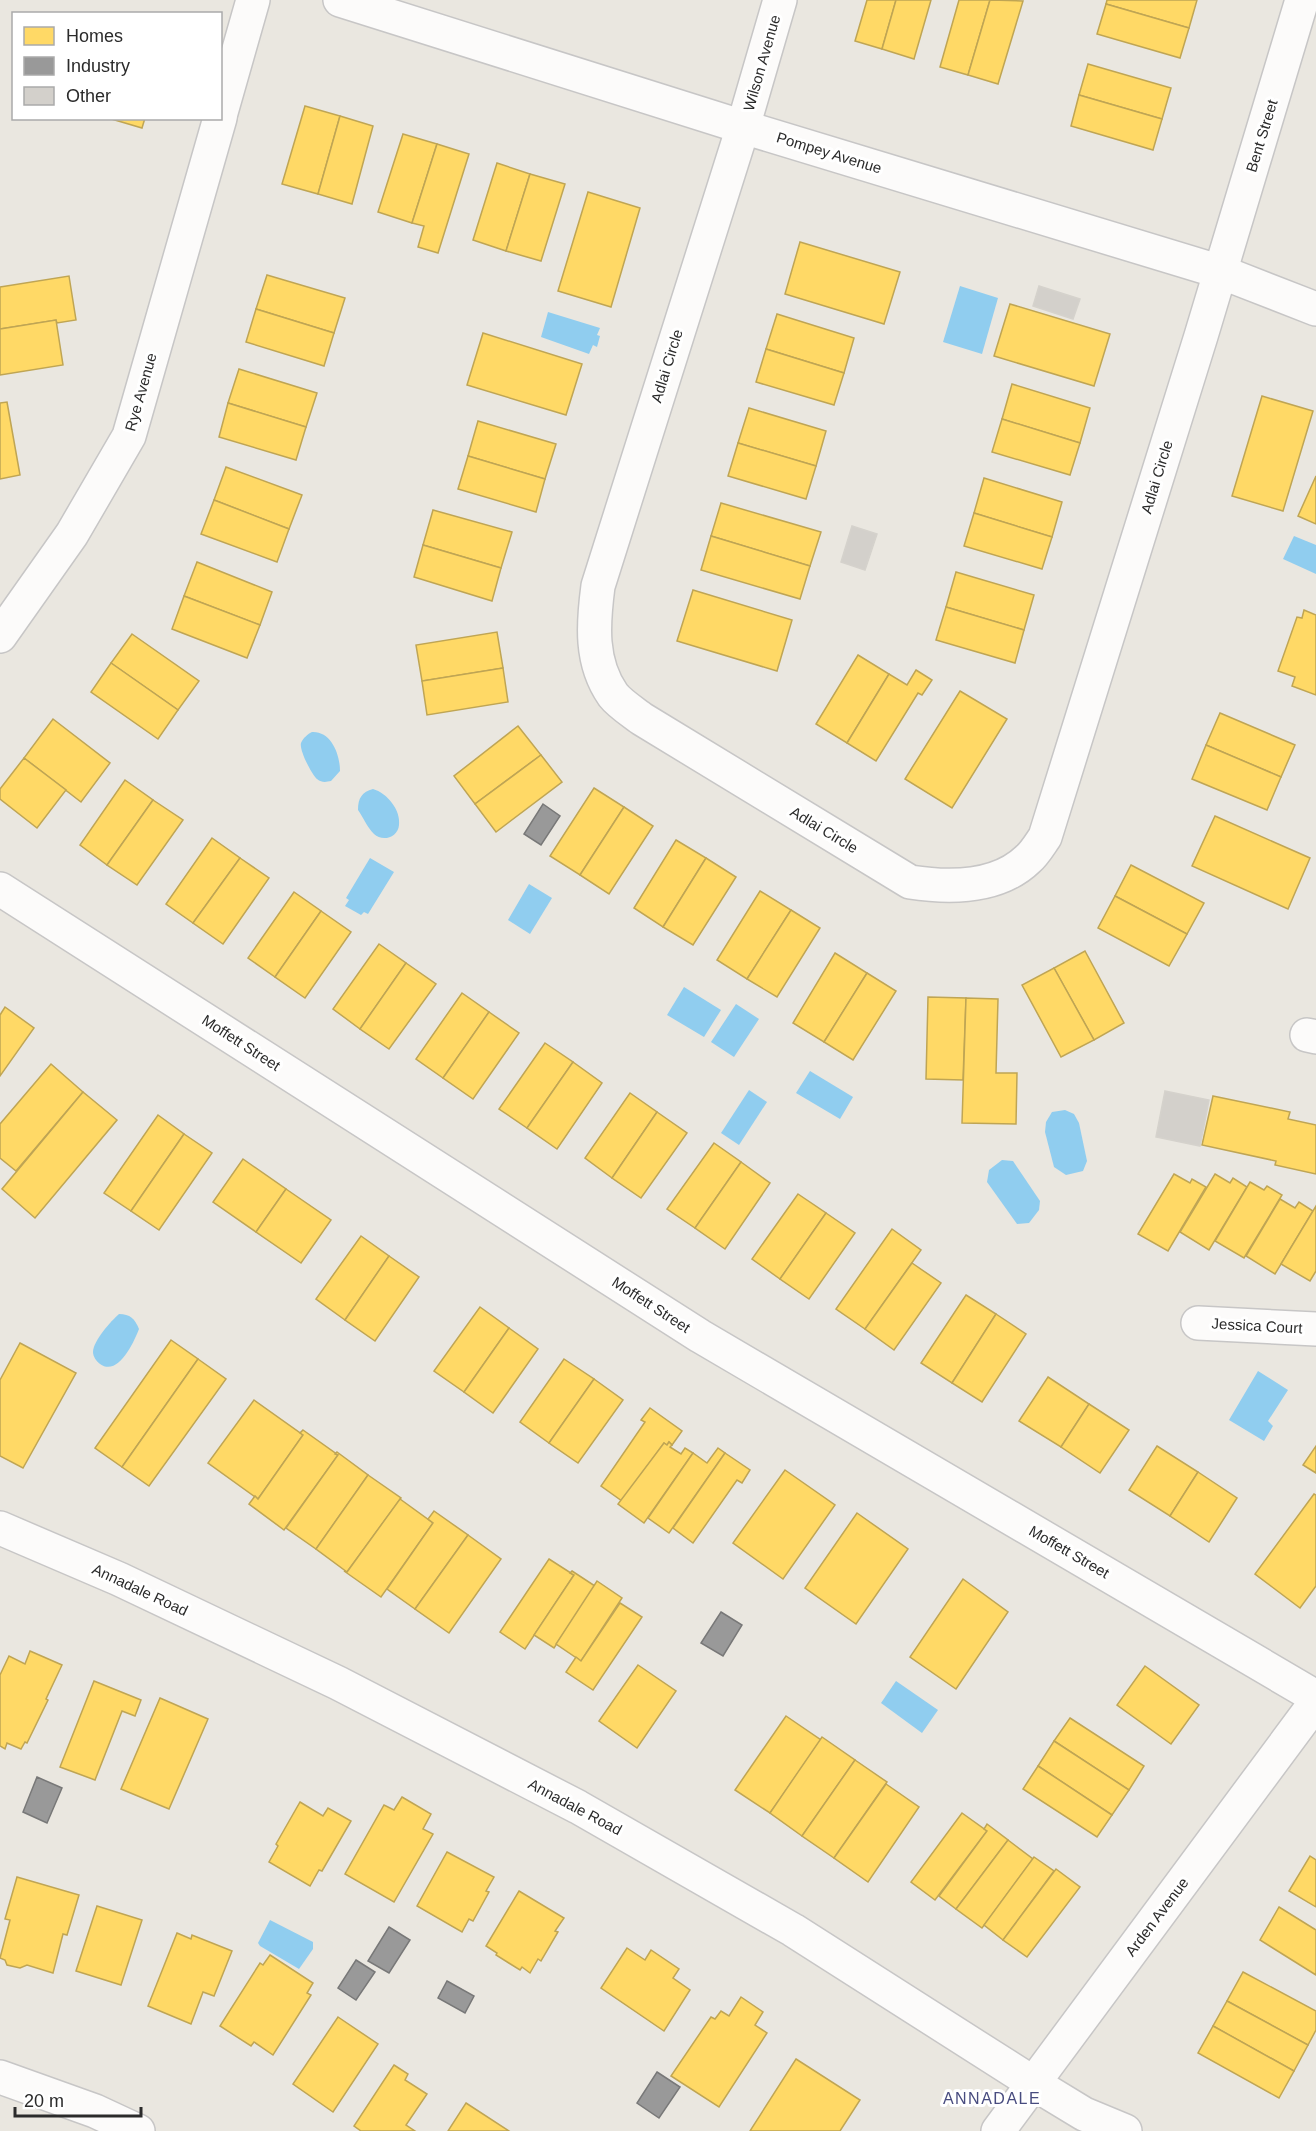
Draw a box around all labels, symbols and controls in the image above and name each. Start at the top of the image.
legend [12,12,222,120]
street label: Wilson Avenue [740,13,783,113]
text: Homes [66,26,123,46]
text: Industry [66,56,130,76]
text: Other [66,86,111,106]
street label: Bent Street [1242,97,1281,174]
street label: Pompey Avenue [775,128,884,177]
street label: Adlai Circle [647,327,686,405]
street label: Rye Avenue [121,351,160,433]
street label: Adlai Circle [1137,438,1176,516]
street label: Adlai Circle [787,803,861,856]
street label: Moffett Street [199,1011,284,1075]
street label: Moffett Street [609,1273,694,1337]
street label: Jessica Court [1211,1315,1304,1336]
street label: Moffett Street [1026,1522,1113,1582]
street label: Annadale Road [90,1560,191,1619]
street label: Annadale Road [526,1775,625,1838]
street label: Arden Avenue [1122,1874,1192,1959]
scale bar [15,2080,141,2118]
district label: ANNADALE [943,2090,1041,2107]
text: 20 m [24,2091,64,2111]

